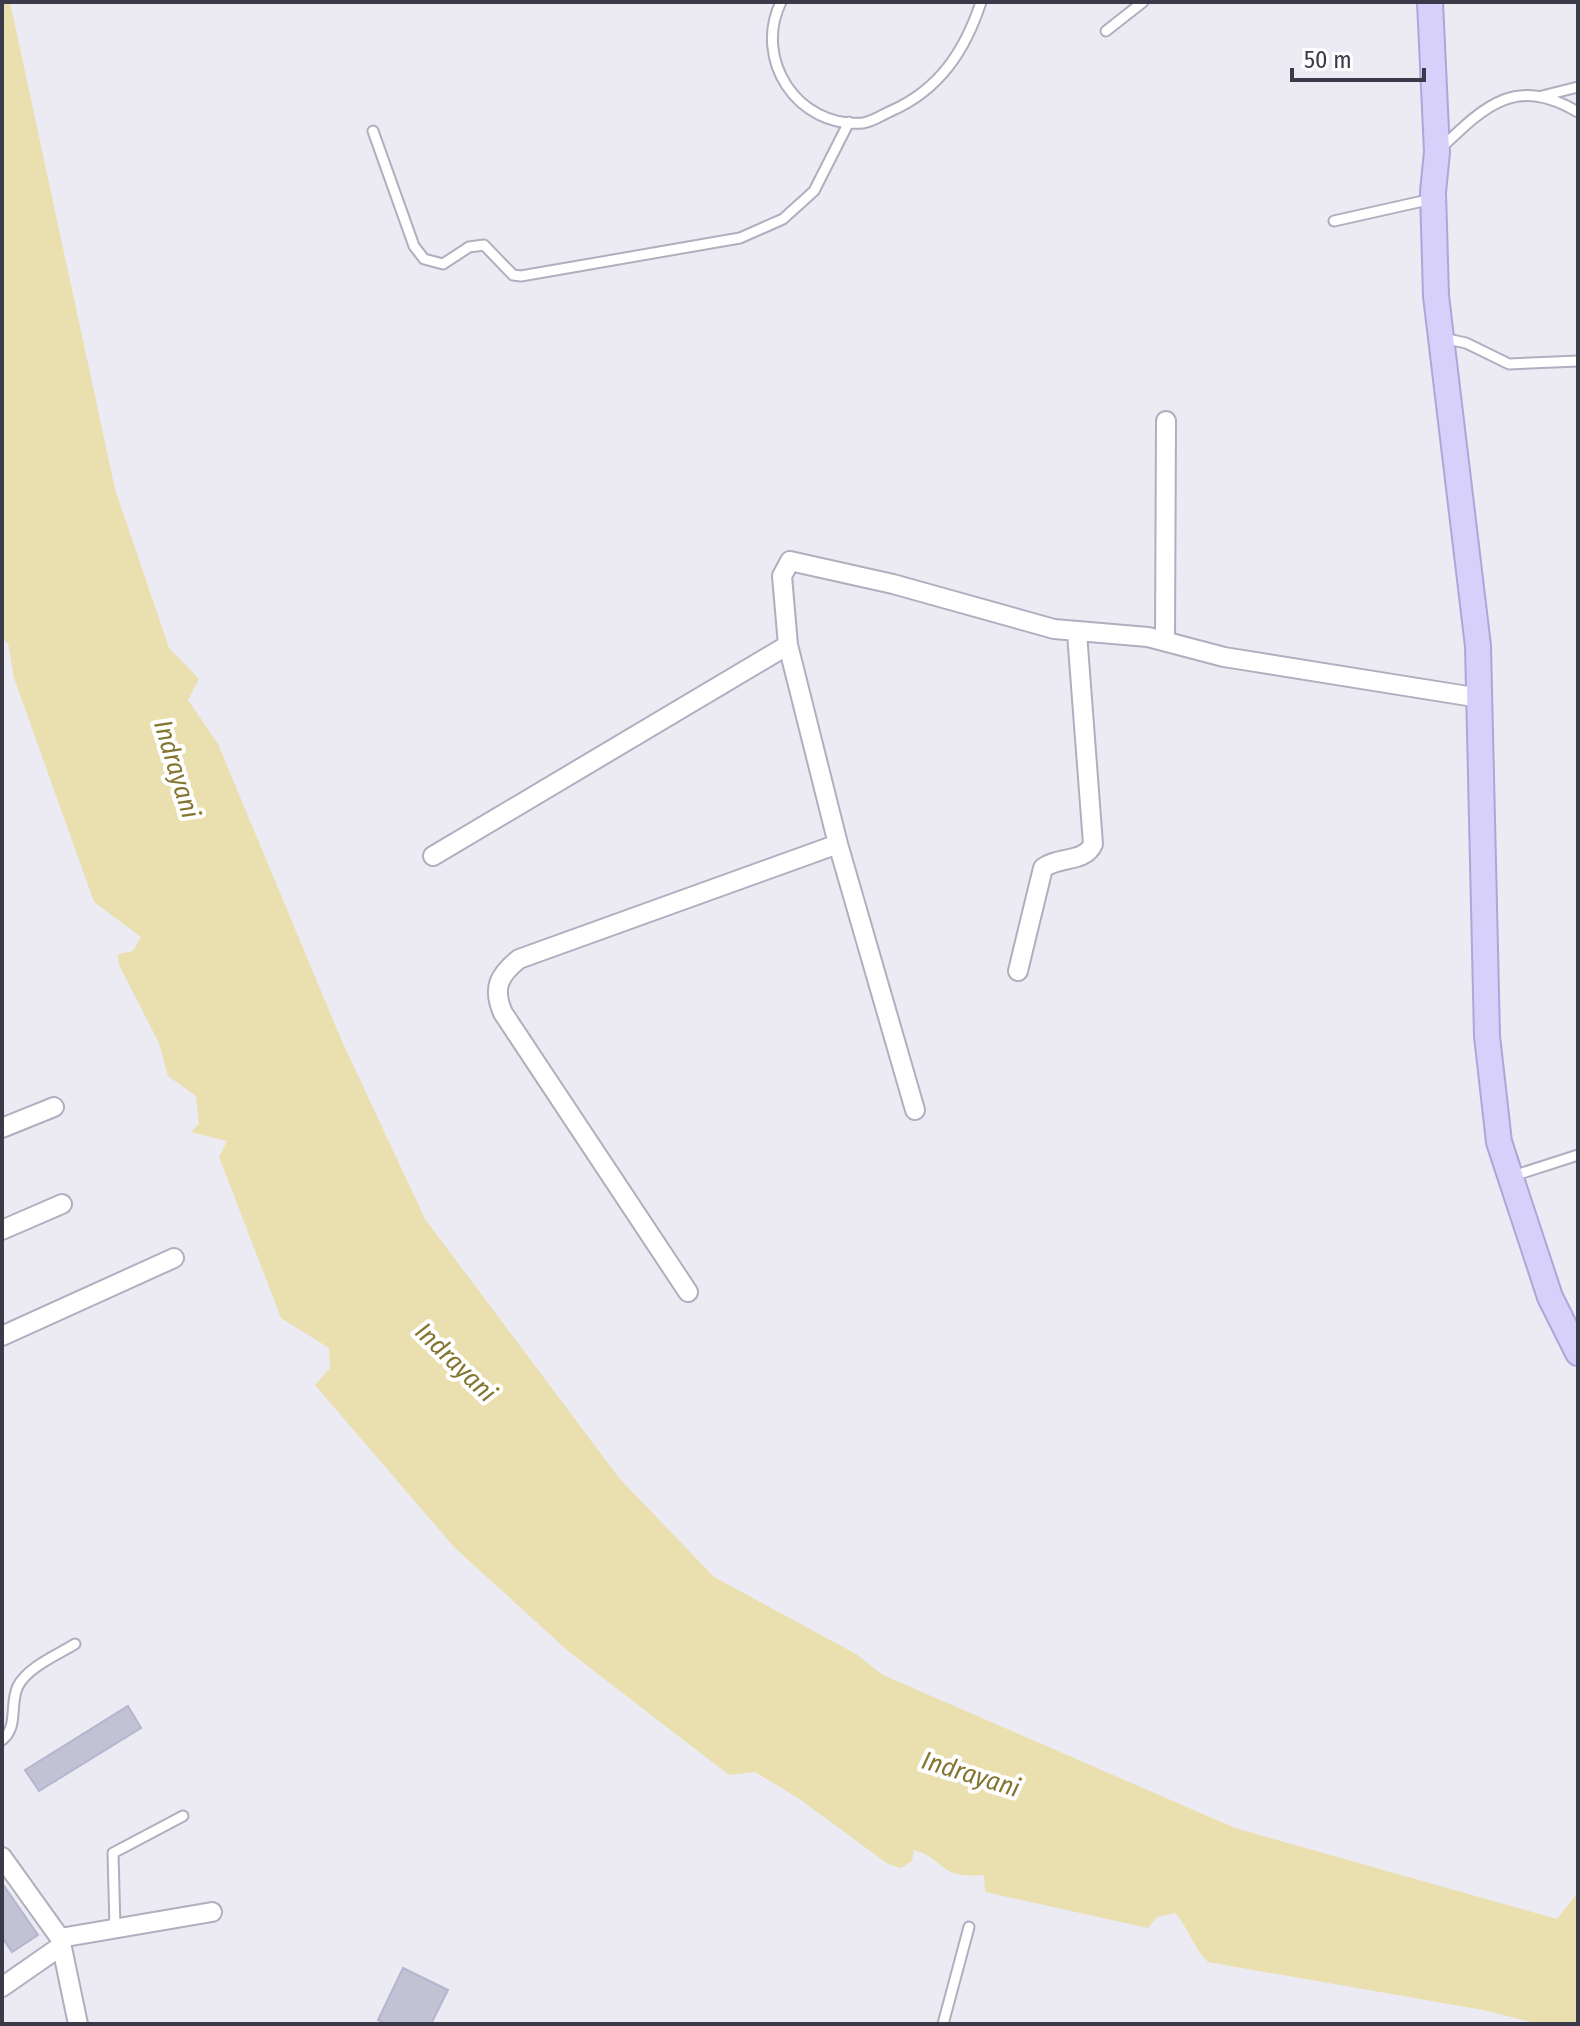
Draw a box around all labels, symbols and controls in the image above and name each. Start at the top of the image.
scale bar [1292,32,1424,82]
text: 50 m [1304,46,1352,74]
water label: Indrayani [147,716,206,822]
water label: Indrayani [409,1316,503,1409]
water label: Indrayani [918,1745,1024,1804]

